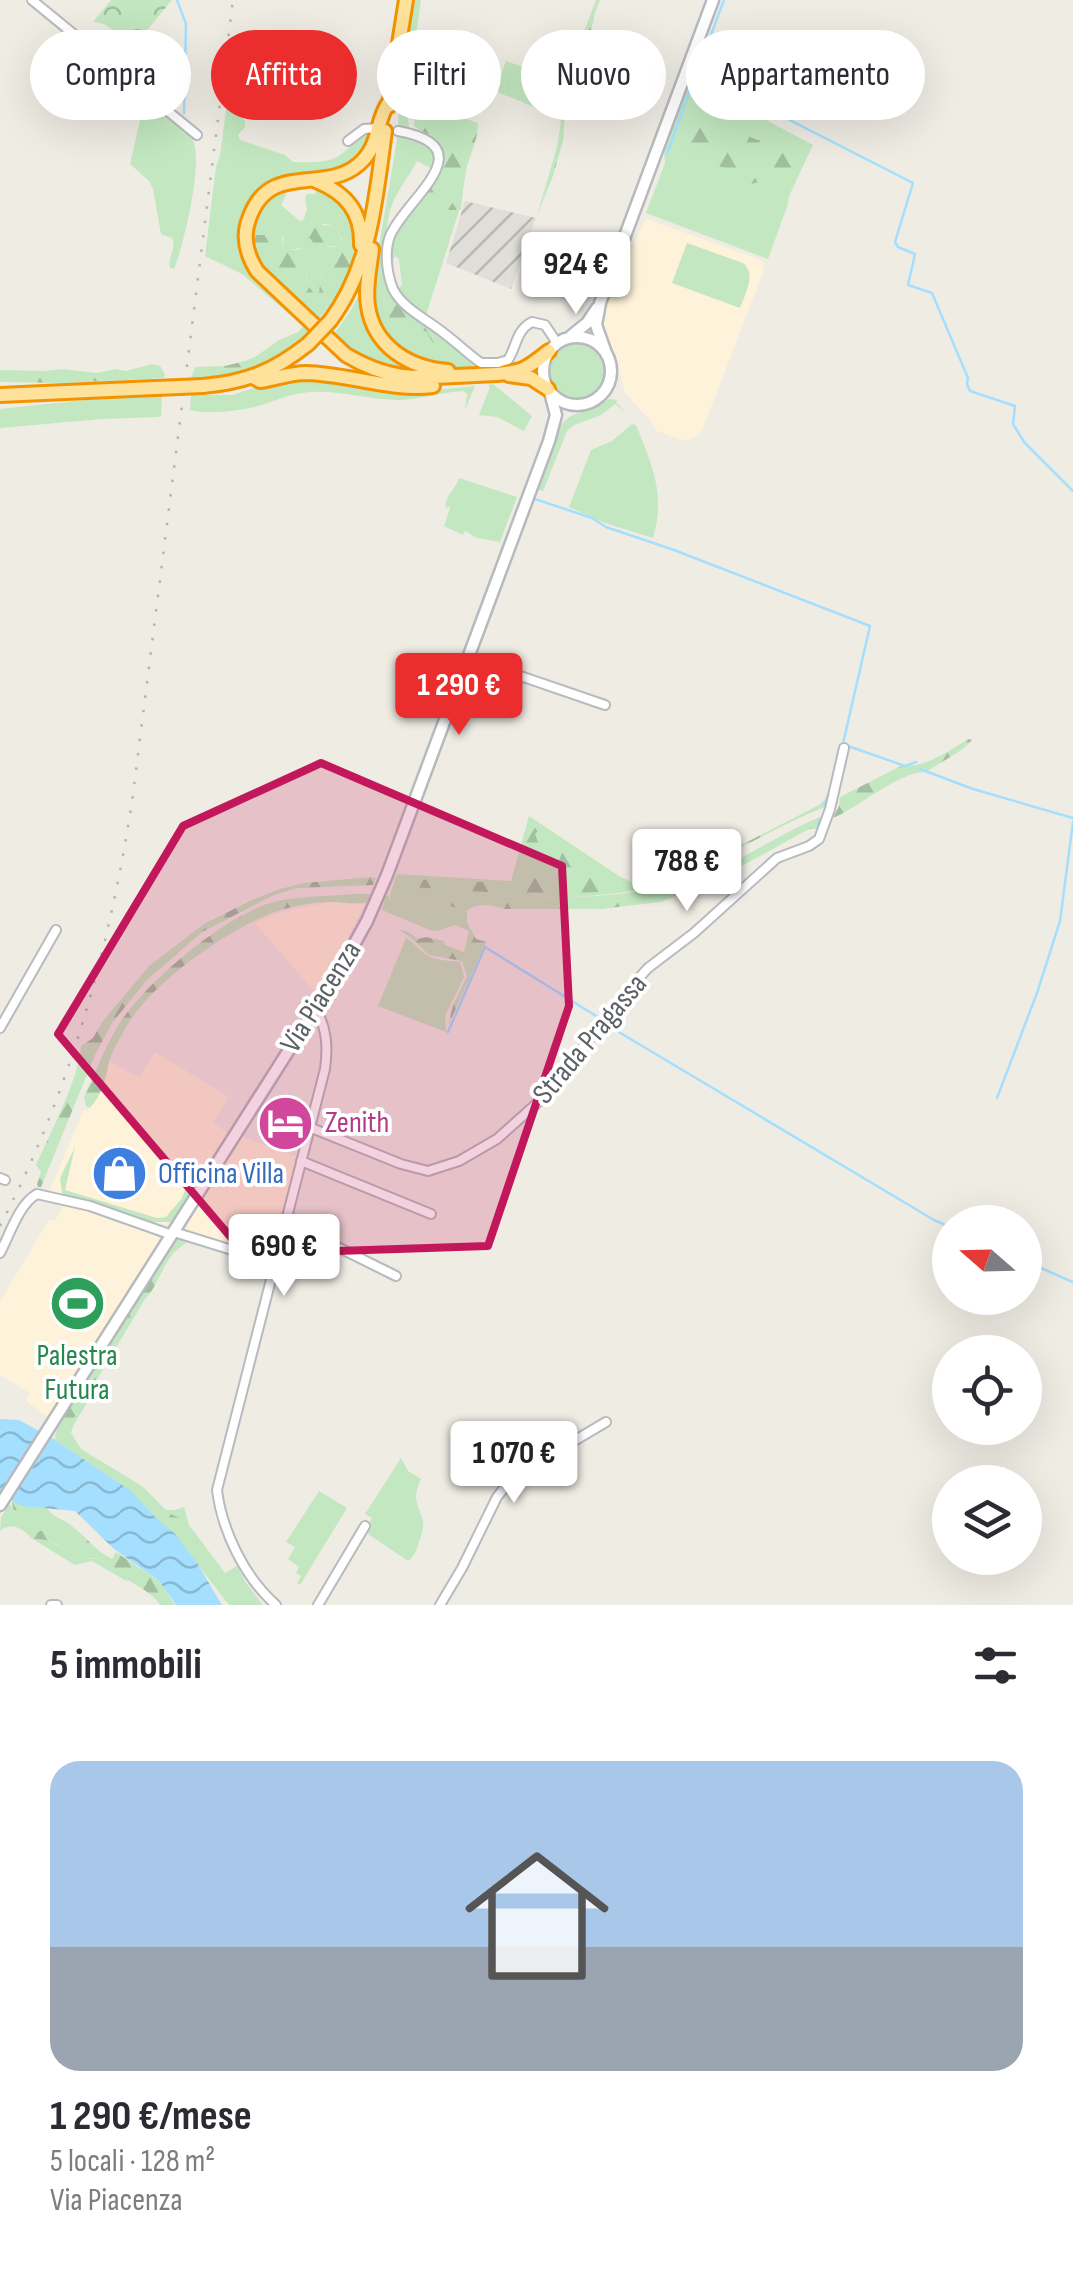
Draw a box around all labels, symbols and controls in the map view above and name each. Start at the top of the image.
chip: Compra [30,30,191,120]
chip: Affitta [211,30,357,120]
chip: Filtri [377,30,501,120]
chip: Nuovo [521,30,666,120]
chip: Appartamento [686,30,925,120]
pin: 924 € [506,232,646,317]
text: 924 € [543,245,609,284]
pin: 1 290 € [367,653,551,738]
text: 1 290 € [417,666,501,705]
pin: 788 € [617,829,757,914]
text: 788 € [654,842,720,881]
street label: Via Piacenza [273,935,369,1059]
street label: Strada Pragassa [525,967,655,1111]
hotel icon: Zenith [256,1093,316,1153]
place label: Zenith [325,1105,389,1141]
shop icon: Officina Villa [89,1144,149,1204]
place label: Officina Villa [158,1156,284,1192]
north arrow [932,1205,1042,1315]
map controls [932,1205,1042,1575]
pin: 690 € [214,1214,354,1299]
text: 690 € [251,1227,317,1266]
sports icon: Palestra Futura [47,1273,107,1333]
button: locate [932,1335,1042,1445]
place label: Palestra Futura [36,1338,118,1408]
pin: 1 070 € [422,1421,606,1506]
text: 1 070 € [472,1434,556,1473]
button: layers [932,1465,1042,1575]
icon: filters [968,1638,1023,1693]
text: 5 immobili [50,1640,202,1691]
icon: home [447,1826,627,2006]
text: 1 290 €/mese [50,2091,252,2142]
text: 5 locali · 128 m² [50,2142,215,2181]
text: Via Piacenza [50,2181,183,2220]

